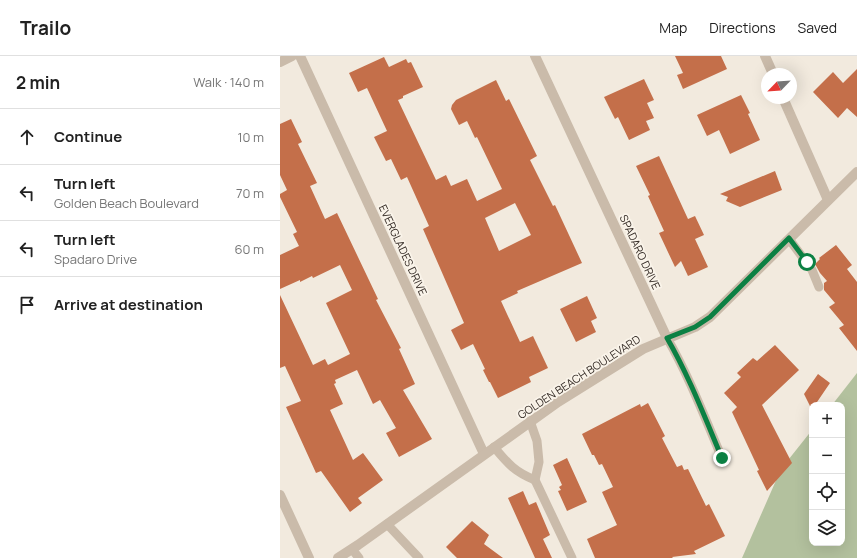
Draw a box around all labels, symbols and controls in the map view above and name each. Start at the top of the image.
text: Trailo [20,15,71,41]
text: Map [659,18,687,37]
text: Directions [709,18,776,37]
text: Saved [798,18,837,37]
north arrow [761,68,797,104]
text: 2 min [16,71,60,94]
text: Walk · 140 m [193,73,264,91]
icon: ahead [16,126,38,148]
text: Continue [54,126,122,147]
text: 10 m [237,128,264,146]
text: Turn left [54,173,116,194]
icon: left [16,182,38,204]
text: 70 m [236,184,264,202]
text: Golden Beach Boulevard [54,194,199,212]
street label: EVERGLADES DRIVE [376,202,431,298]
street label: SPADARO DRIVE [617,212,664,292]
text: Turn left [54,229,116,250]
icon: left [16,238,38,260]
text: 60 m [234,240,264,258]
text: Spadaro Drive [54,250,137,268]
route start [798,253,816,271]
icon: arrive [16,294,38,316]
text: Arrive at destination [54,294,203,315]
street label: GOLDEN BEACH BOULEVARD [514,331,643,422]
map controls [809,402,845,546]
button: + [809,402,845,438]
button: − [809,438,845,474]
route end [713,449,731,467]
button: locate [809,474,845,510]
button: layers [809,510,845,546]

